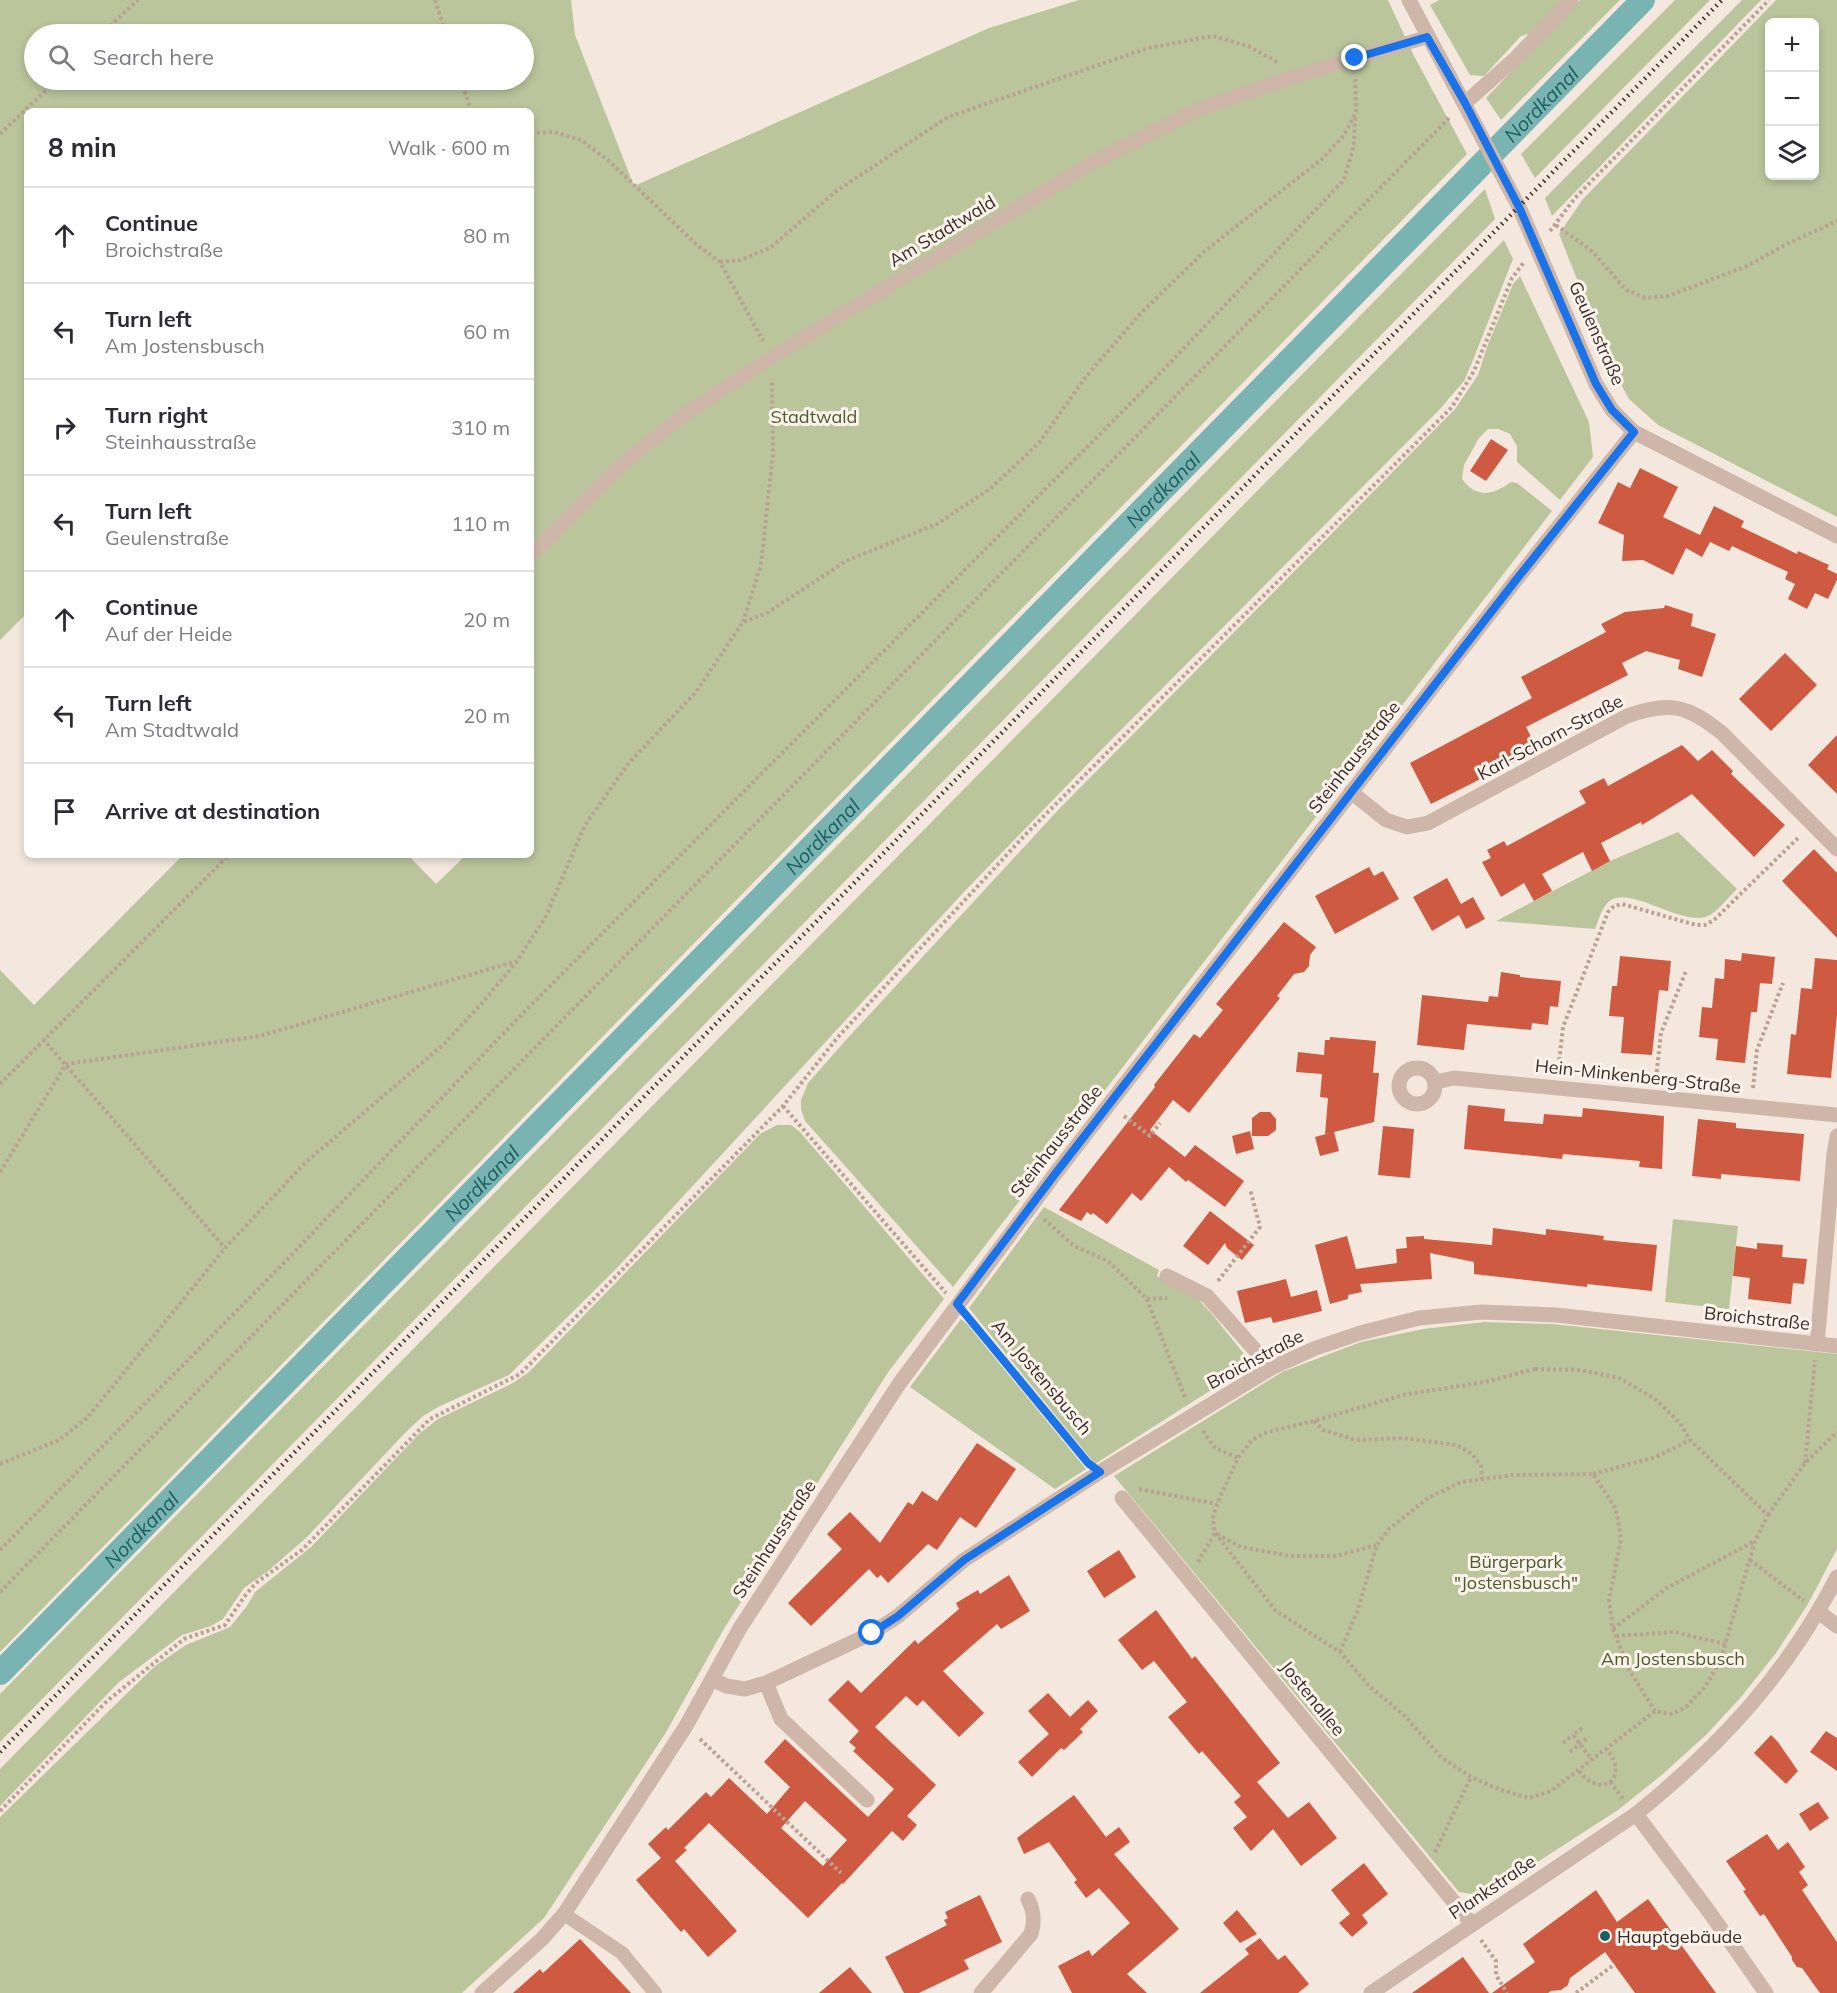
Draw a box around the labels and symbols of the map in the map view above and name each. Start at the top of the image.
route end [1341,44,1367,70]
water label: Nordkanal [1498,61,1584,147]
street label: Am Stadtwald [884,190,1000,272]
street label: Geulenstraße [1564,277,1630,389]
park label: Stadtwald [771,405,857,428]
water label: Nordkanal [1120,446,1205,532]
street label: Karl-Schorn-Straße [1473,689,1627,785]
street label: Steinhausstraße [1303,696,1405,818]
water label: Nordkanal [779,793,865,879]
street label: Hein-Minkenberg-Straße [1534,1054,1742,1098]
street label: Steinhausstraße [1005,1080,1107,1202]
water label: Nordkanal [439,1140,524,1226]
street label: Broichstraße [1703,1301,1811,1335]
street label: Am Jostensbusch [987,1315,1097,1439]
street label: Broichstraße [1203,1324,1307,1394]
street label: Steinhausstraße [727,1476,821,1602]
water label: Nordkanal [98,1486,184,1573]
park label: Bürgerpark "Jostensbusch" [1454,1550,1578,1594]
route start [858,1619,884,1645]
park label: Am Jostensbusch [1601,1647,1745,1670]
street label: Jostenallee [1276,1656,1350,1740]
street label: Plankstraße [1444,1849,1540,1925]
place label: Hauptgebäude [1617,1925,1742,1948]
marker: Hauptgebäude [1598,1929,1612,1943]

